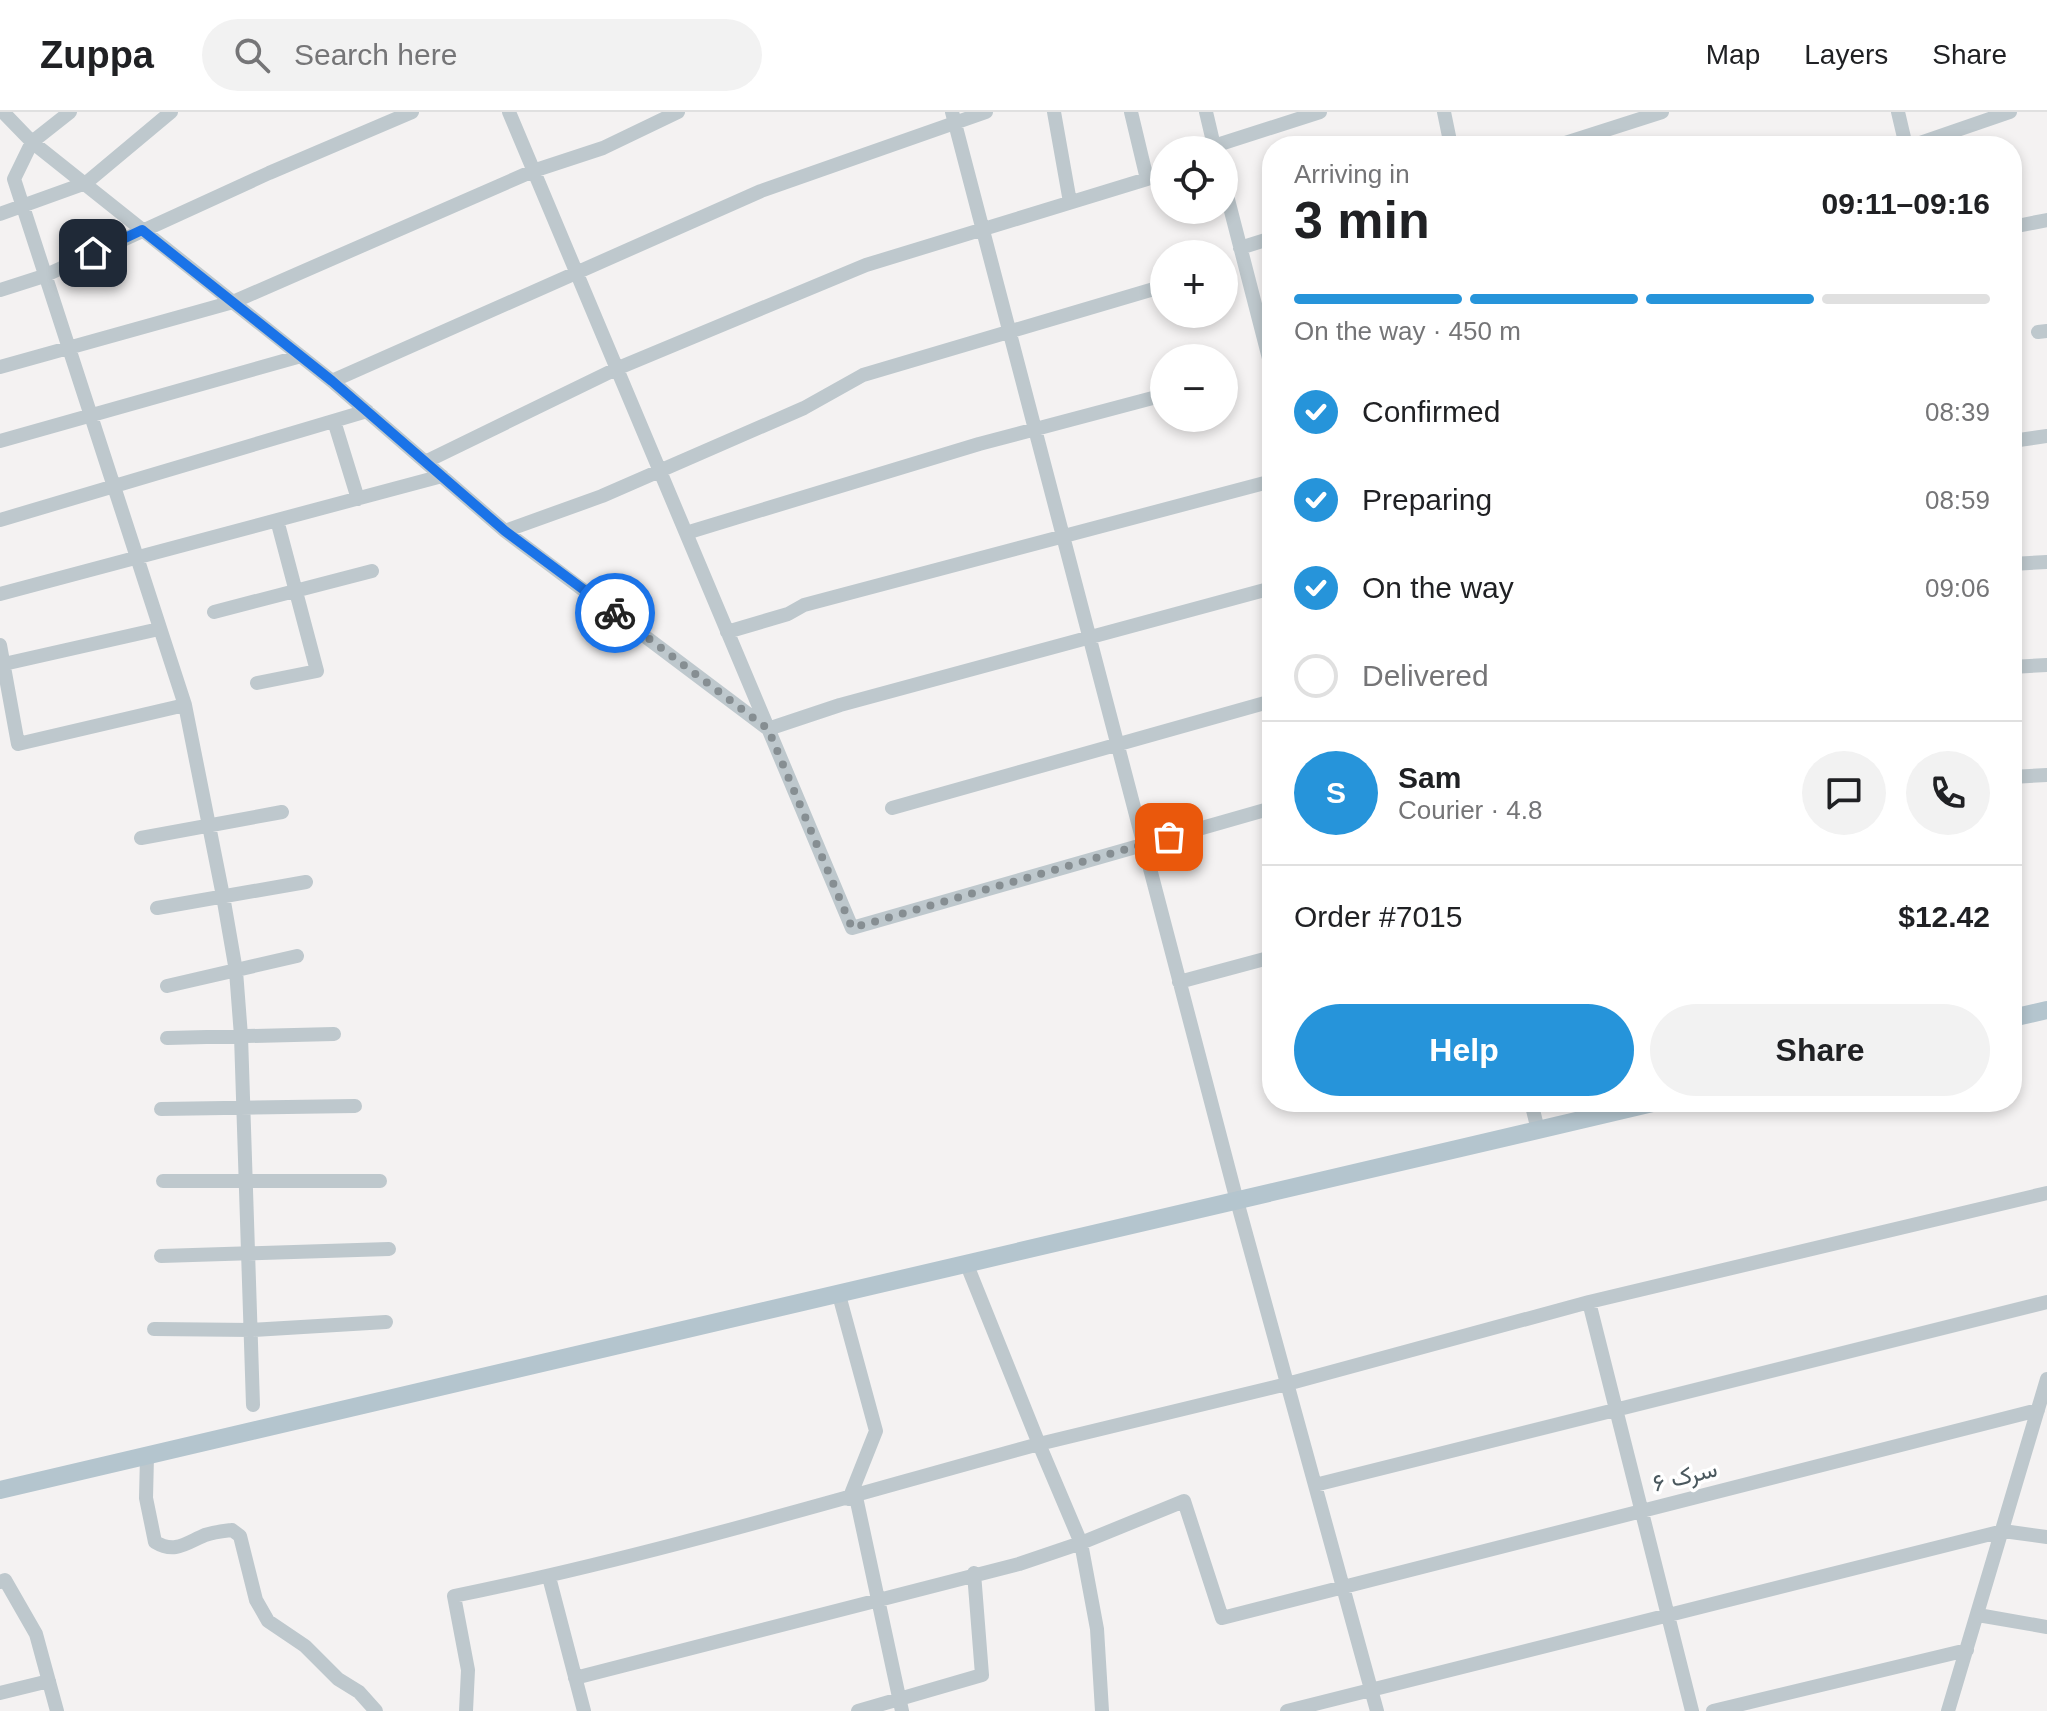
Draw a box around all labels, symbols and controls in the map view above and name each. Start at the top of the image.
search box [202,19,762,91]
icon: search [230,33,274,77]
text: Zuppa [40,34,154,76]
text: Search here [294,38,457,71]
text: Map [1706,39,1760,70]
text: Layers [1804,39,1888,70]
text: Share [1932,39,2007,70]
map controls [1150,136,1238,432]
button: locate [1150,136,1238,224]
text: Arriving in [1294,159,1410,189]
text: 09:11–09:16 [1822,187,1990,220]
text: 3 min [1294,191,1430,249]
pin [59,219,127,287]
icon: home [71,231,115,275]
button: + [1150,240,1238,328]
text: On the way · 450 m [1294,316,1521,346]
button: − [1150,344,1238,432]
icon: check [1294,390,1338,434]
text: Confirmed [1362,395,1500,428]
text: 08:39 [1925,397,1990,427]
icon: check [1294,478,1338,522]
text: Preparing [1362,483,1492,516]
text: 08:59 [1925,485,1990,515]
icon: check [1294,566,1338,610]
text: On the way [1362,571,1514,604]
courier [575,573,655,653]
text: 09:06 [1925,573,1990,603]
icon: bike [593,591,637,635]
text: Delivered [1362,659,1489,692]
button: chat [1802,751,1886,835]
button: phone [1906,751,1990,835]
text: Sam [1398,761,1461,794]
text: S [1326,776,1346,809]
text: Courier · 4.8 [1398,795,1543,825]
pin [1135,803,1203,871]
icon: bag [1147,815,1191,859]
text: Order #7015 [1294,900,1462,933]
text: $12.42 [1898,900,1990,933]
button: Help [1294,1004,1634,1096]
button: Share [1650,1004,1990,1096]
street label: سرک ۶ [1650,1455,1720,1498]

